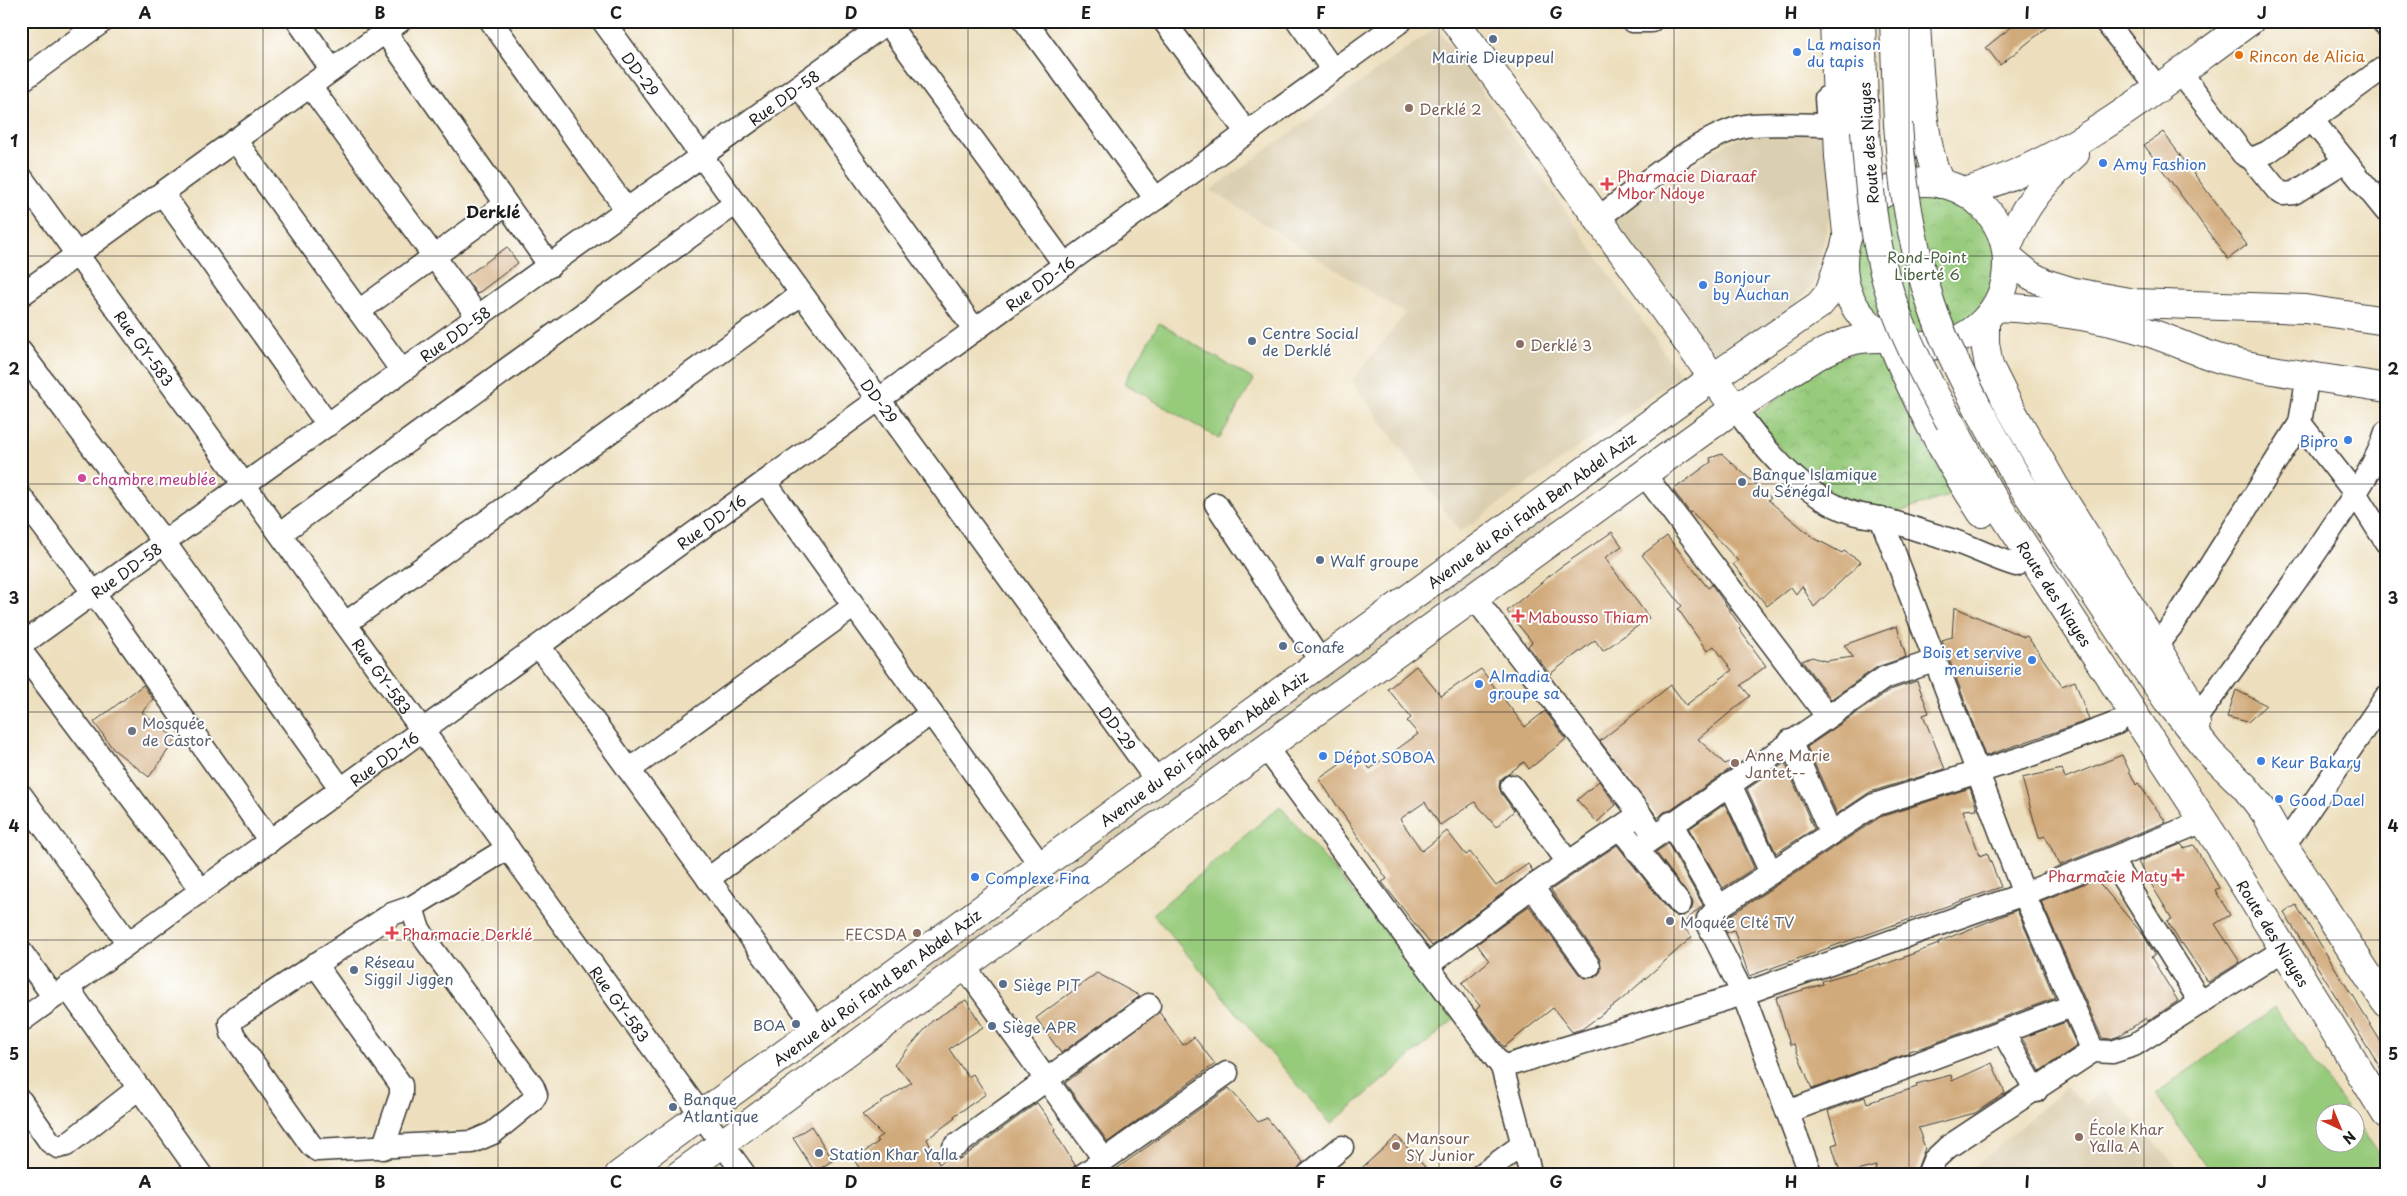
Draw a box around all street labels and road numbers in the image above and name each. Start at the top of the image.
street label: DD-29 [617,46,666,101]
street label: Rue DD-58 [743,63,824,130]
street label: Route des Niayes [1852,81,1884,205]
street label: Rue DD-16 [1000,250,1079,316]
street label: Rue DD-58 [414,300,495,367]
street label: Rue GY-583 [110,305,180,390]
street label: DD-29 [856,373,904,428]
street label: Avenue du Roi Fahd Ben Abdel Aziz [1422,426,1640,593]
street label: Rue DD-16 [671,488,750,554]
street label: Rue DD-58 [85,536,166,603]
street label: Route des Niayes [2012,536,2098,651]
street label: Rue GY-583 [347,633,418,718]
street label: Avenue du Roi Fahd Ben Abdel Aziz [1094,664,1312,831]
street label: DD-29 [1094,701,1143,755]
street label: Rue DD-16 [344,725,423,791]
street label: Route des Niayes [2232,875,2316,991]
street label: Avenue du Roi Fahd Ben Abdel Aziz [768,903,985,1070]
street label: Rue GY-583 [585,961,656,1046]

